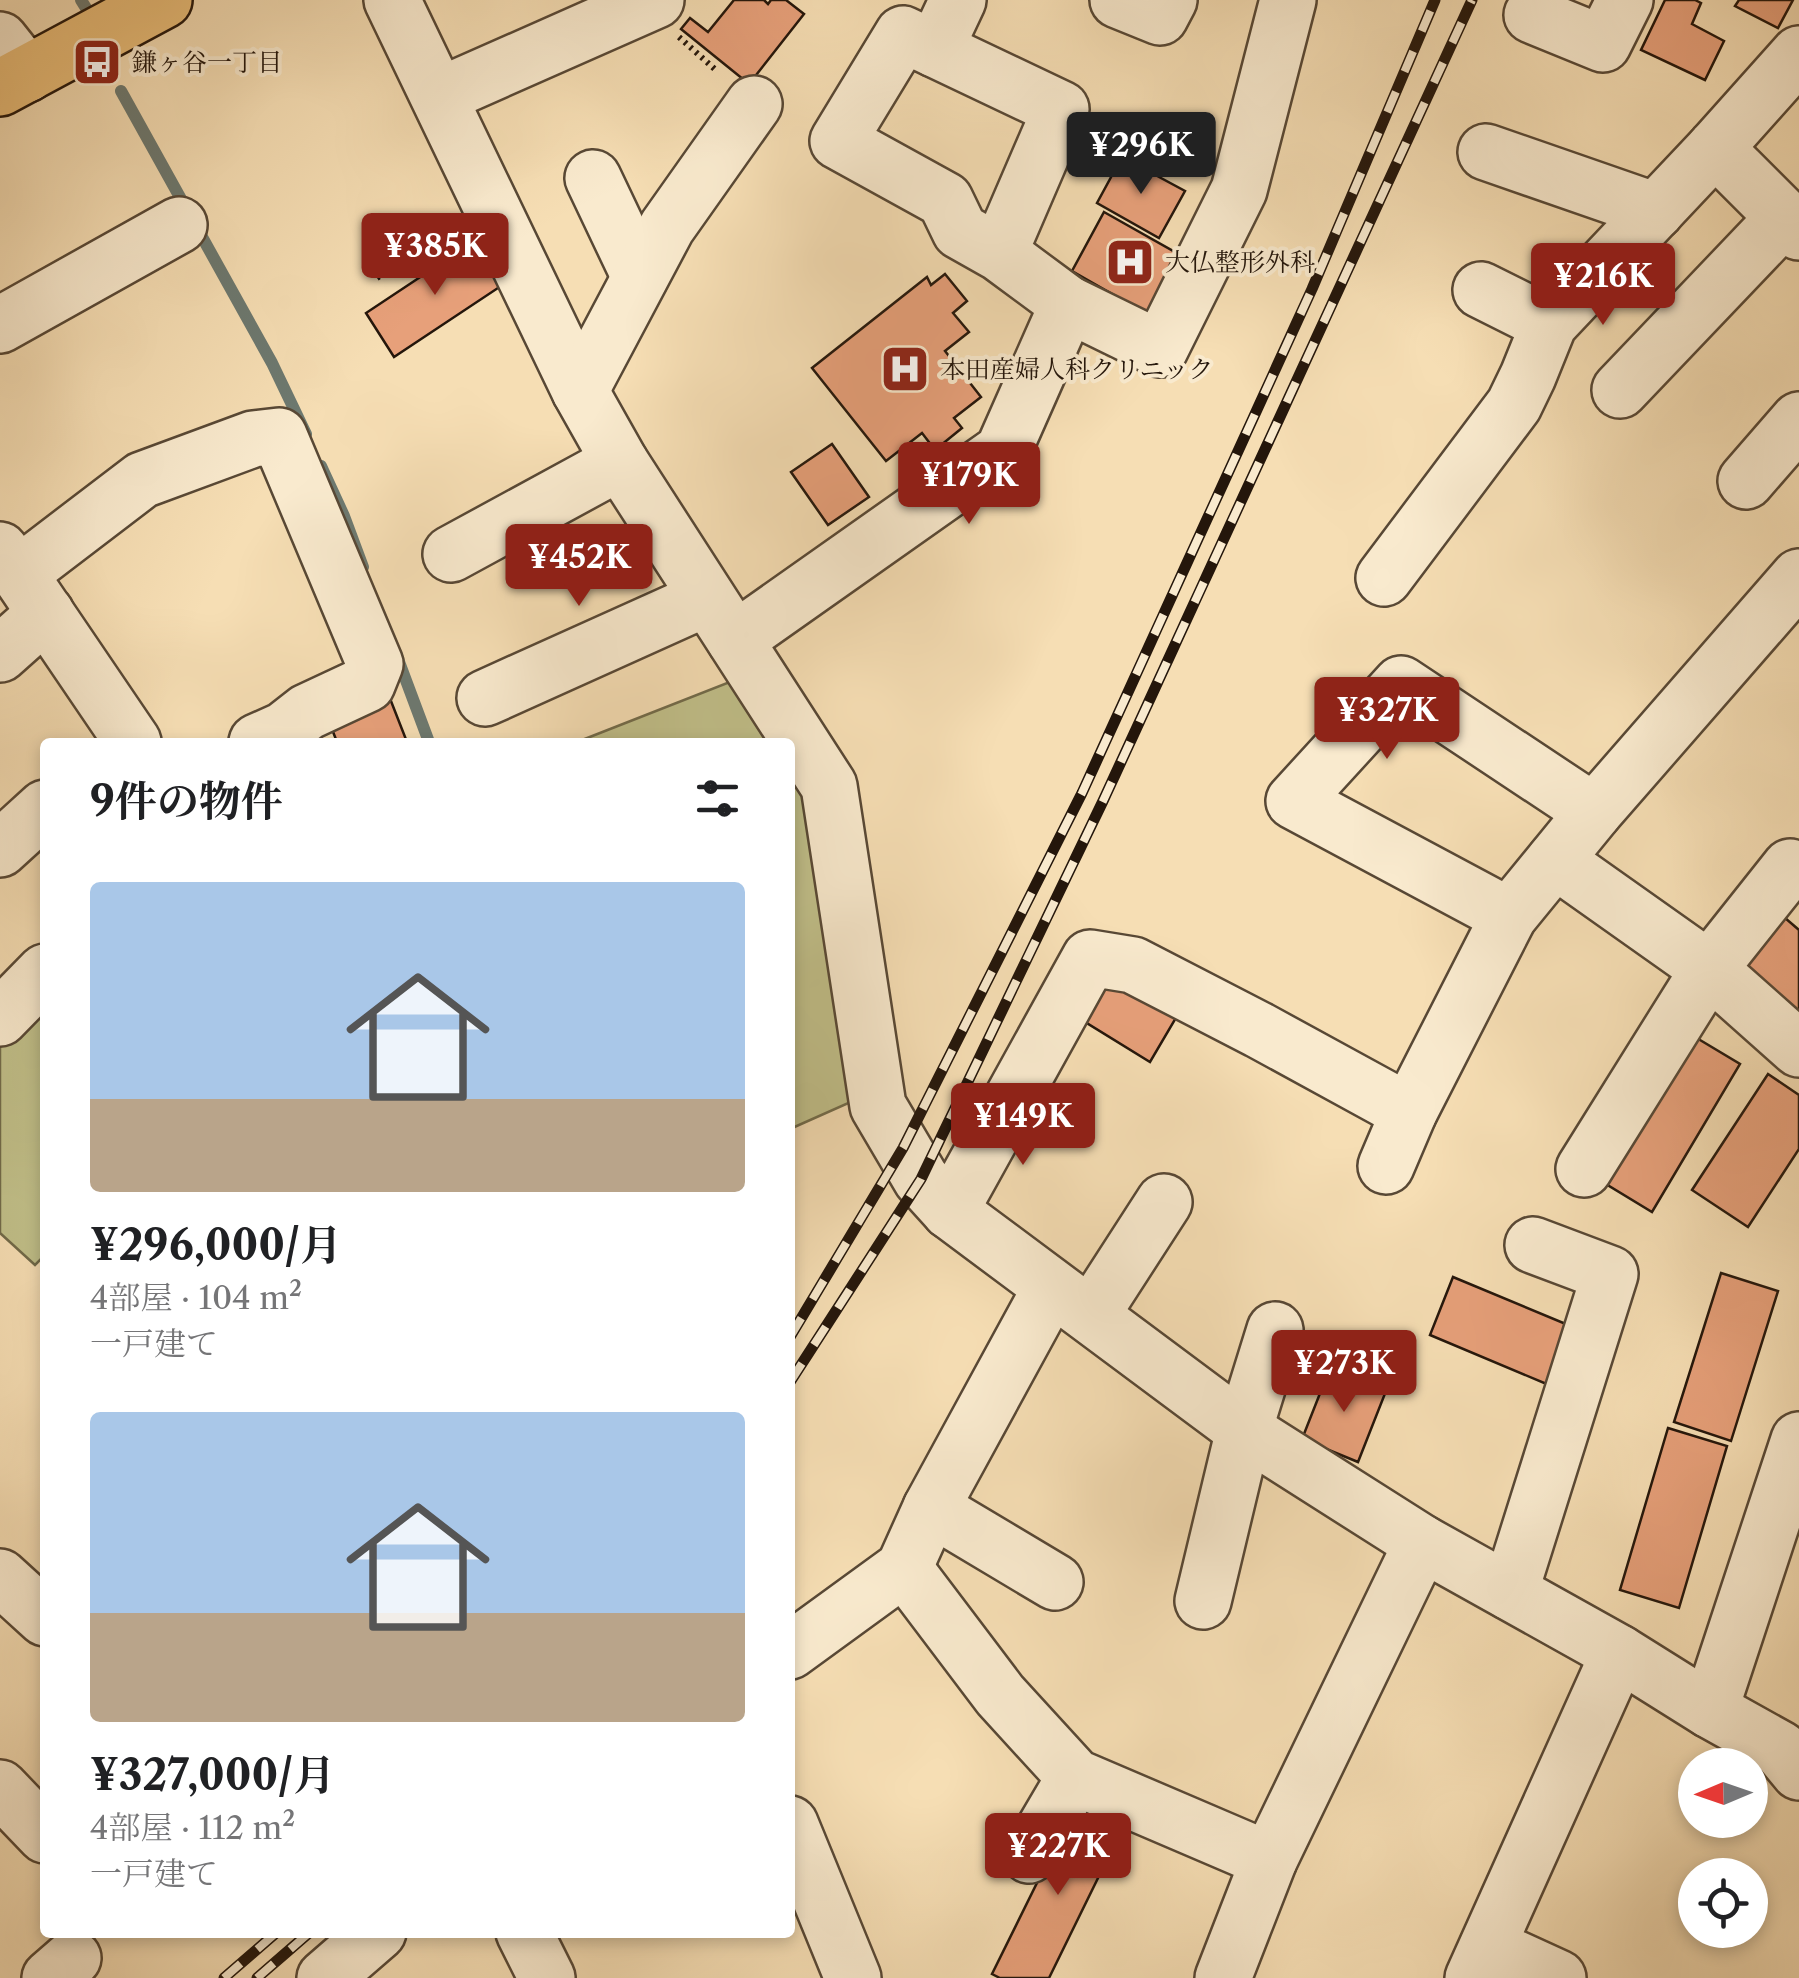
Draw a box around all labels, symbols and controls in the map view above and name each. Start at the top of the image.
bus stop icon: 鎌ヶ谷一丁目 [71,36,123,88]
place label: 鎌ヶ谷一丁目 [132,47,282,78]
pin: ¥296K [1071,112,1211,197]
text: ¥296K [1089,125,1193,164]
pin: ¥385K [365,213,505,298]
text: ¥385K [384,226,486,265]
hospital icon: 大仏整形外科 [1104,236,1156,288]
pin: ¥216K [1533,243,1673,328]
place label: 大仏整形外科 [1165,247,1315,278]
text: ¥216K [1553,256,1653,295]
hospital icon: 本田産婦人科クリニック [879,343,931,395]
place label: 本田産婦人科クリニック [940,354,1214,385]
pin: ¥179K [899,442,1039,527]
text: ¥179K [920,455,1018,494]
pin: ¥452K [509,524,649,609]
text: ¥452K [527,537,631,576]
pin: ¥327K [1317,677,1457,762]
text: ¥327K [1336,690,1438,729]
icon: filters [690,771,745,826]
text: 9件の物件 [90,775,283,827]
icon: home [328,947,508,1127]
pin: ¥149K [953,1083,1093,1168]
text: ¥149K [973,1096,1073,1135]
text: ¥296,000/月 [90,1219,342,1271]
text: 4部屋 · 104 m² [90,1278,302,1317]
text: 一戸建て [90,1324,218,1363]
pin: ¥273K [1274,1330,1414,1415]
text: ¥273K [1293,1343,1395,1382]
icon: home [328,1477,508,1657]
north arrow [1678,1748,1768,1838]
map controls [1678,1748,1768,1948]
text: ¥327,000/月 [90,1749,335,1801]
text: 4部屋 · 112 m² [90,1808,295,1847]
pin: ¥227K [988,1813,1128,1898]
text: ¥227K [1007,1826,1109,1865]
text: 一戸建て [90,1854,218,1893]
button: locate [1678,1858,1768,1948]

